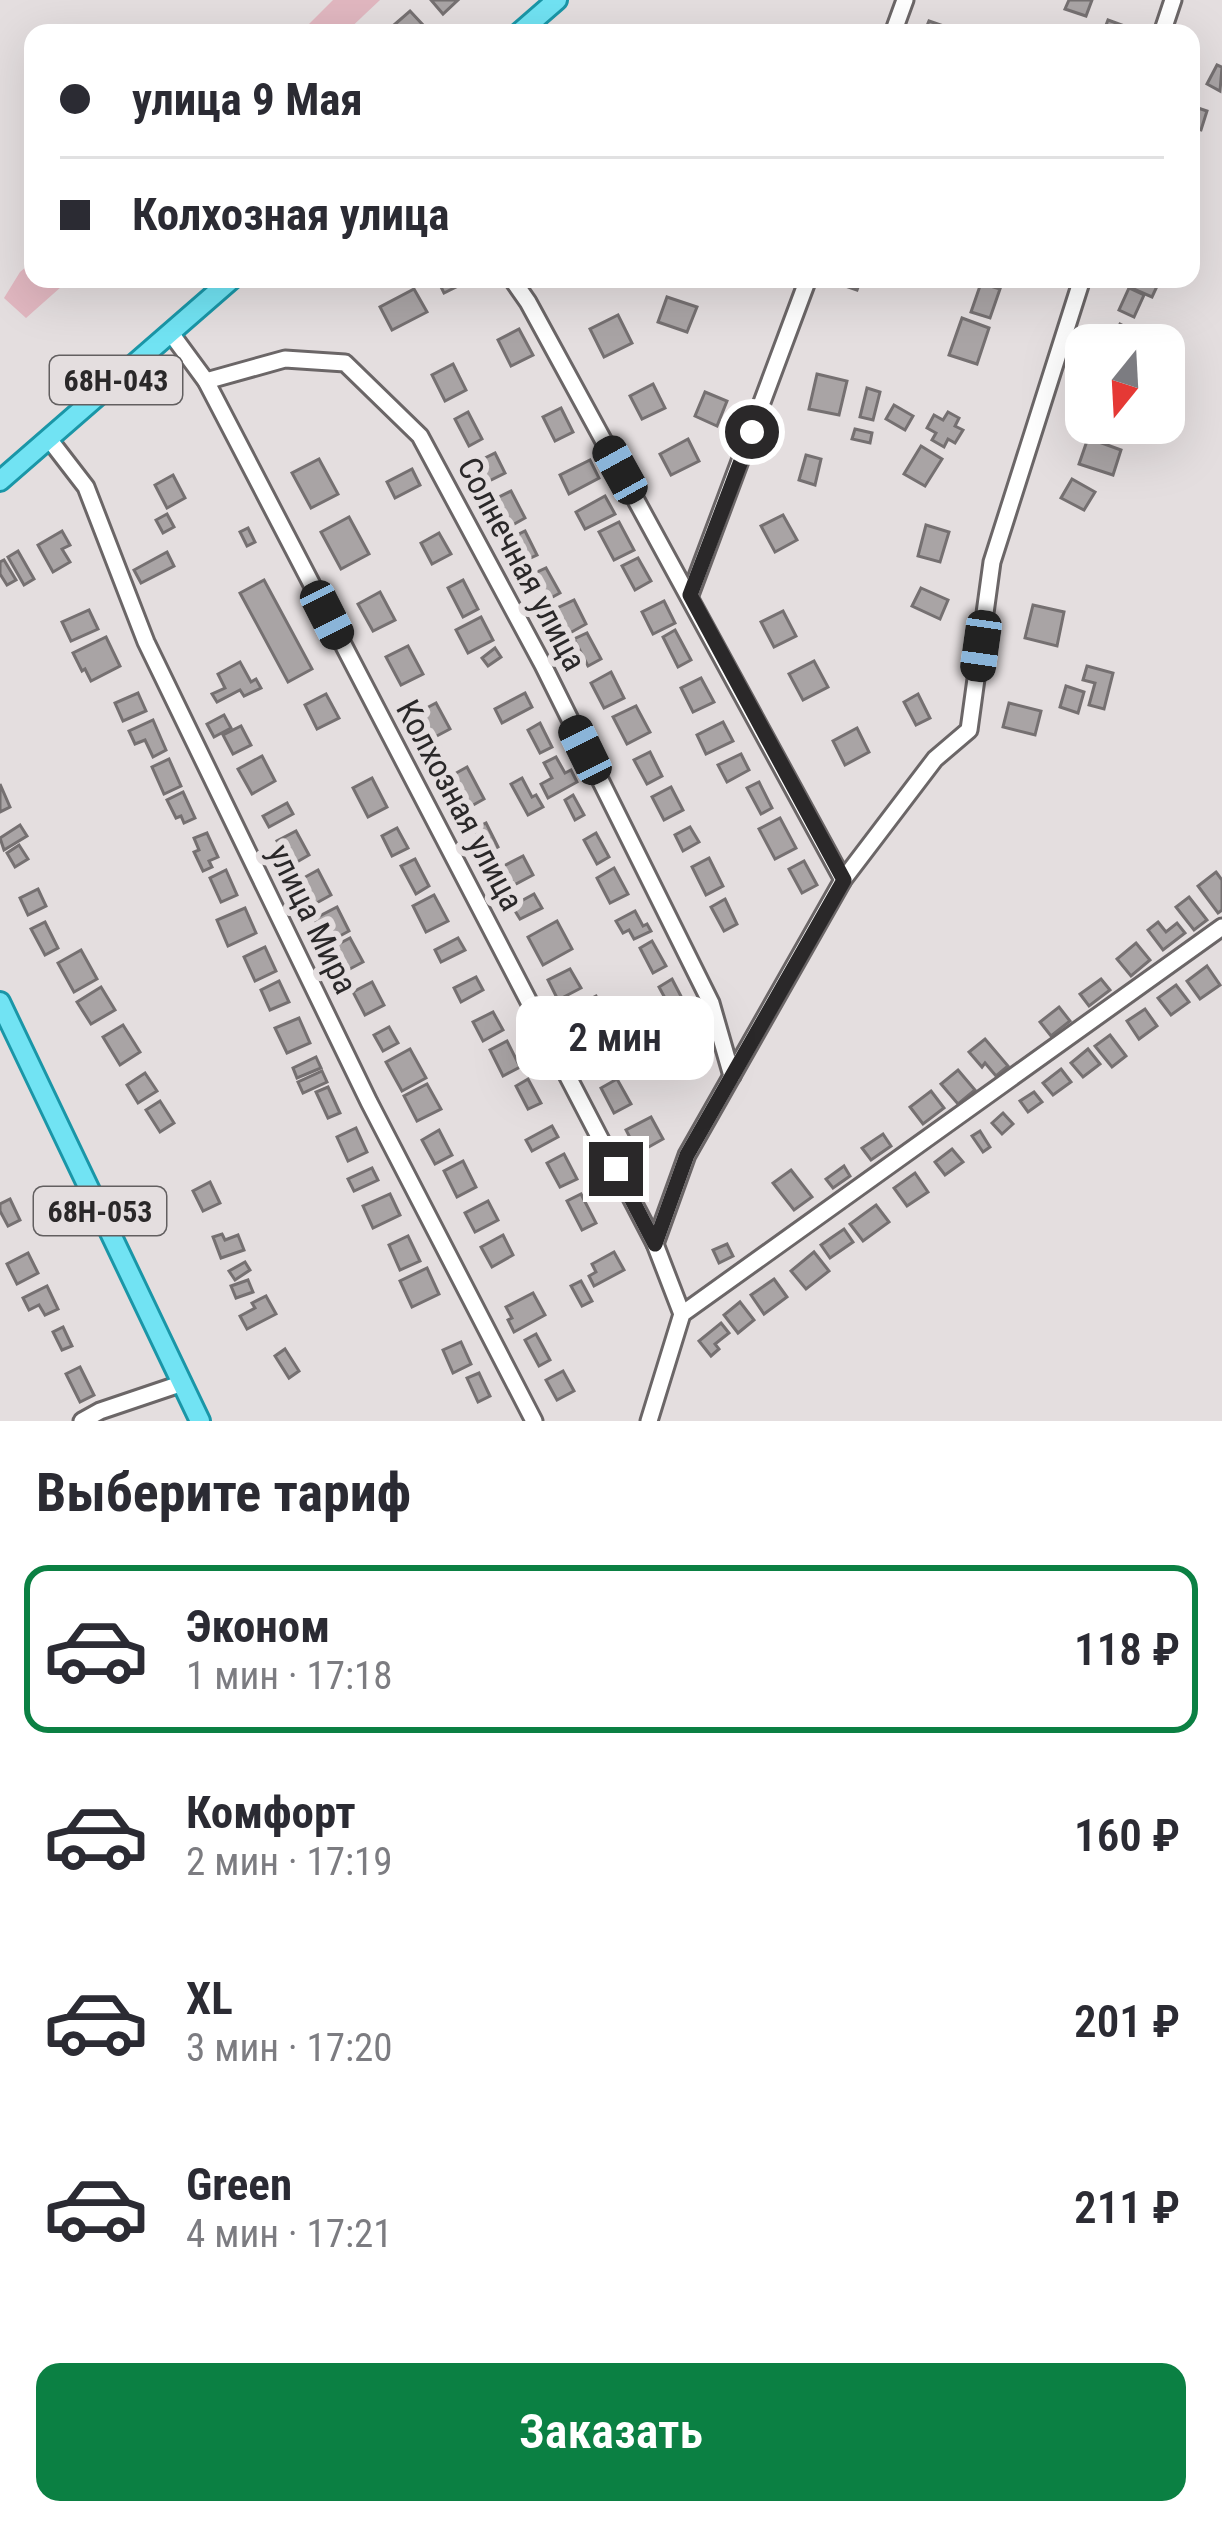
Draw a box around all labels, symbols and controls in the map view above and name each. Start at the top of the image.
text: улица 9 Мая [132,73,363,126]
text: Колхозная улица [132,188,450,241]
north arrow [1065,324,1185,444]
map controls [1065,324,1185,444]
road number: 68Н-043 [50,356,182,404]
route start [725,405,779,459]
car [587,430,653,510]
street label: Солнечная улица [449,451,595,677]
car [295,575,359,655]
car [958,608,1004,684]
street label: Колхозная улица [388,693,532,917]
car [553,710,617,790]
street label: улица Мира [260,838,366,1000]
callout: 2 мин [517,995,715,1079]
text: 2 мин [568,1015,662,1061]
route end [589,1142,643,1196]
road number: 68Н-053 [34,1187,166,1235]
text: Выберите тариф [36,1461,411,1524]
icon: car [42,1595,150,1703]
text: Эконом [186,1600,330,1653]
text: 118 ₽ [1074,1623,1180,1676]
text: 1 мин · 17:18 [186,1653,393,1699]
icon: car [42,1781,150,1889]
text: Комфорт [186,1786,356,1839]
text: 160 ₽ [1074,1809,1180,1862]
text: 2 мин · 17:19 [186,1839,393,1885]
icon: car [42,1967,150,2075]
text: XL [186,1972,233,2025]
text: 201 ₽ [1074,1995,1180,2048]
text: 3 мин · 17:20 [186,2025,393,2071]
icon: car [42,2153,150,2261]
text: Green [186,2158,292,2211]
text: 211 ₽ [1074,2181,1180,2234]
text: 4 мин · 17:21 [186,2211,393,2257]
button: Заказать [36,2363,1186,2501]

